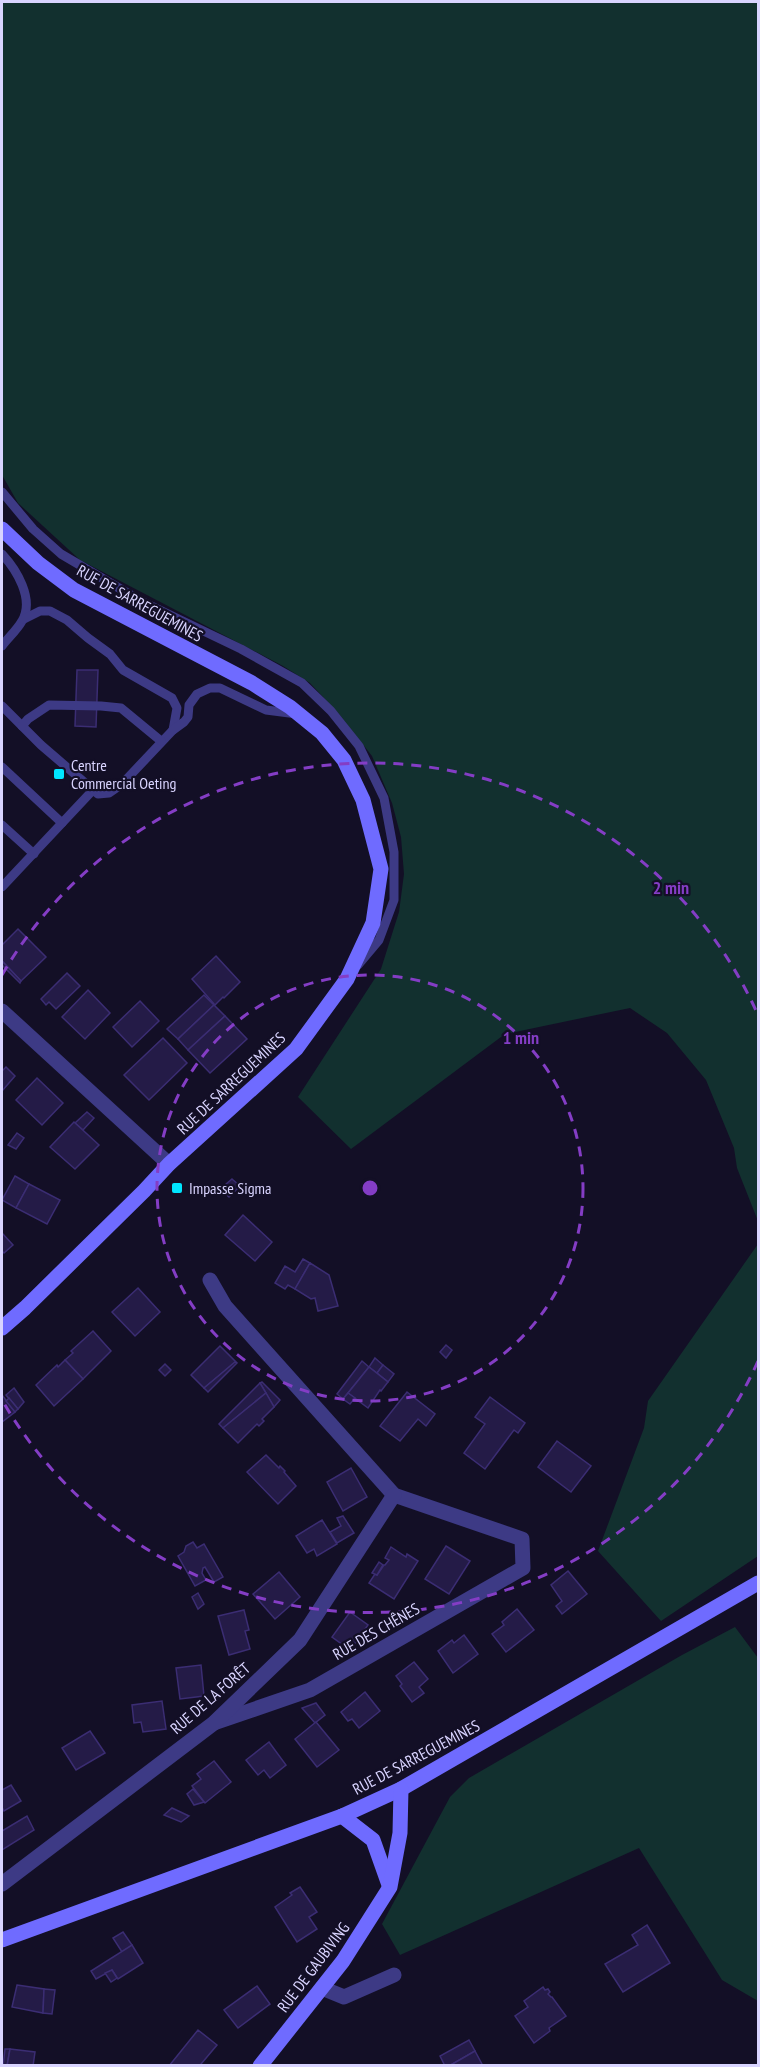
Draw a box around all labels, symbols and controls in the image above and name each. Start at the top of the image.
street label: RUE DE SARREGUEMINES [74,560,207,646]
place label: Centre Commercial Oeting [71,755,177,793]
marker: Centre Commercial Oeting [52,767,66,781]
text: 2 min [653,876,689,899]
text: 1 min [503,1026,539,1049]
street label: RUE DE SARREGUEMINES [173,1028,289,1138]
place label: Impasse Sigma [189,1178,271,1198]
centre of rings [360,1178,380,1198]
marker: Impasse Sigma [170,1181,184,1195]
street label: RUE DES CHÊNES [329,1598,423,1664]
street label: RUE DE LA FORÊT [166,1658,254,1738]
street label: RUE DE SARREGUEMINES [349,1715,483,1799]
street label: RUE DE GAUBIVING [273,1918,353,2016]

